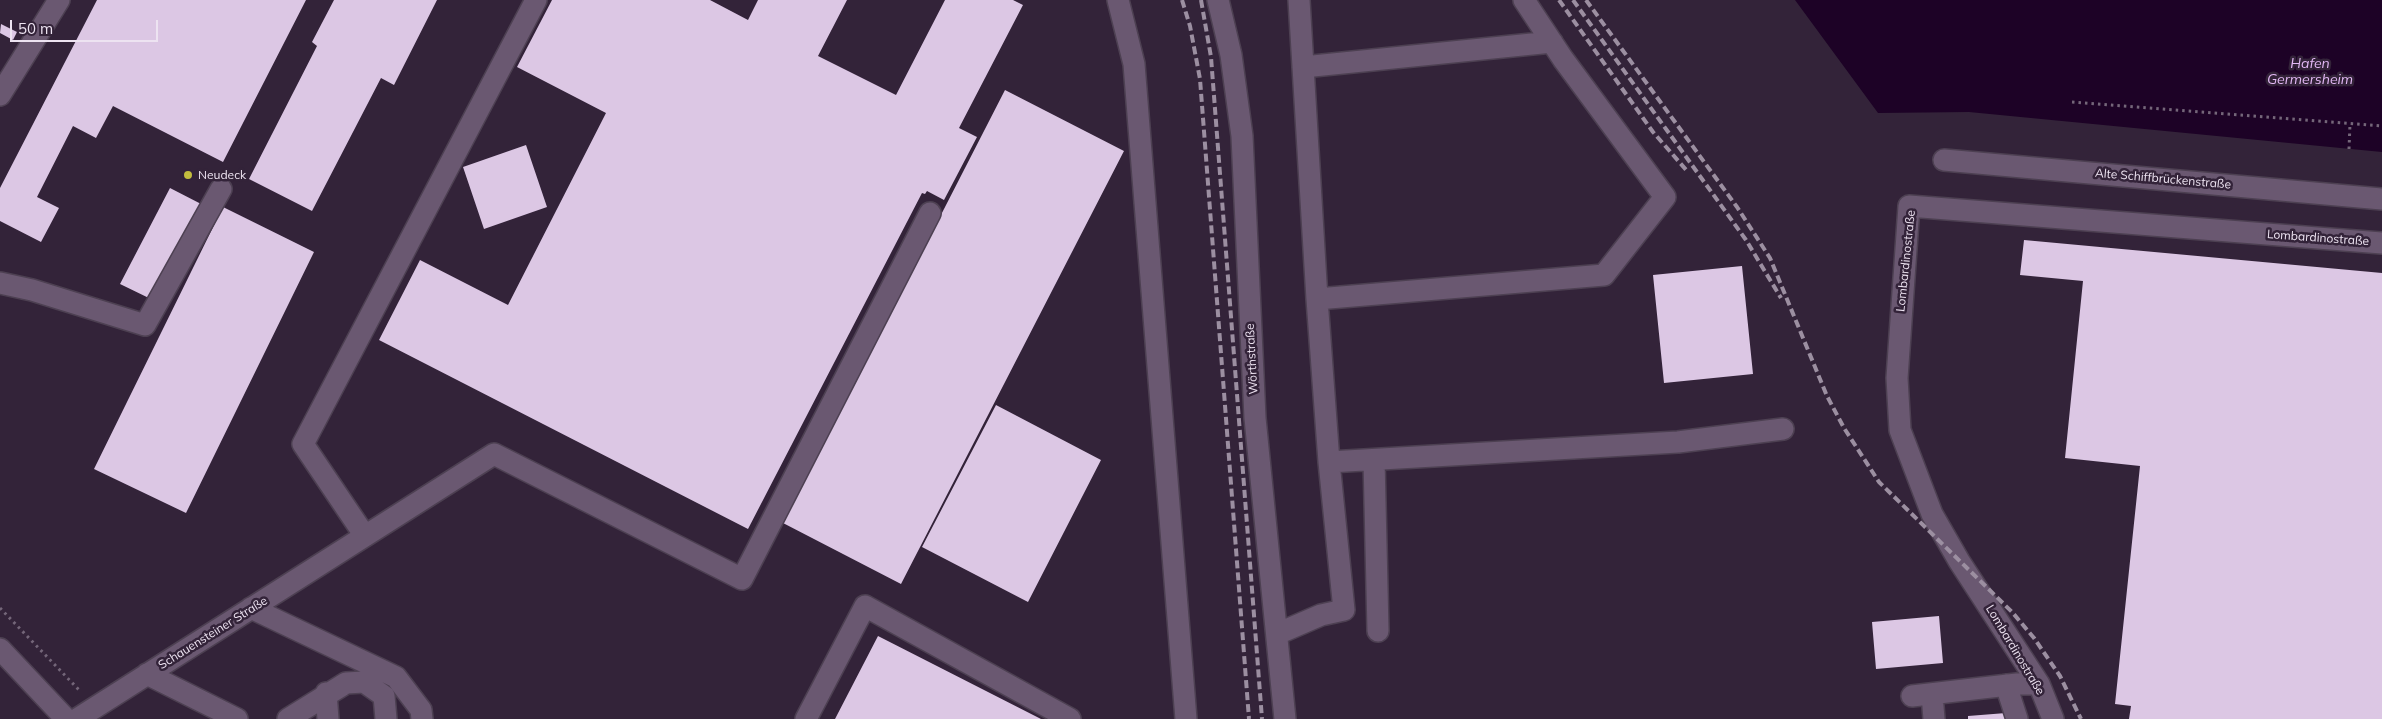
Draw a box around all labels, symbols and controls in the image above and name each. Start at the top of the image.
scale bar [12,10,160,42]
text: 50 m [18,19,53,38]
water label: Hafen Germersheim [2267,56,2353,88]
street label: Alte Schiffbrückenstraße [2094,166,2232,192]
place label: Neudeck [198,168,246,182]
marker: Neudeck [182,169,194,181]
street label: Lombardinostraße [1893,209,1919,313]
street label: Lombardinostraße [2267,227,2369,249]
street label: Wörthstraße [1243,323,1261,395]
street label: Schauensteiner Straße [156,594,270,672]
street label: Lombardinostraße [1983,602,2047,698]

